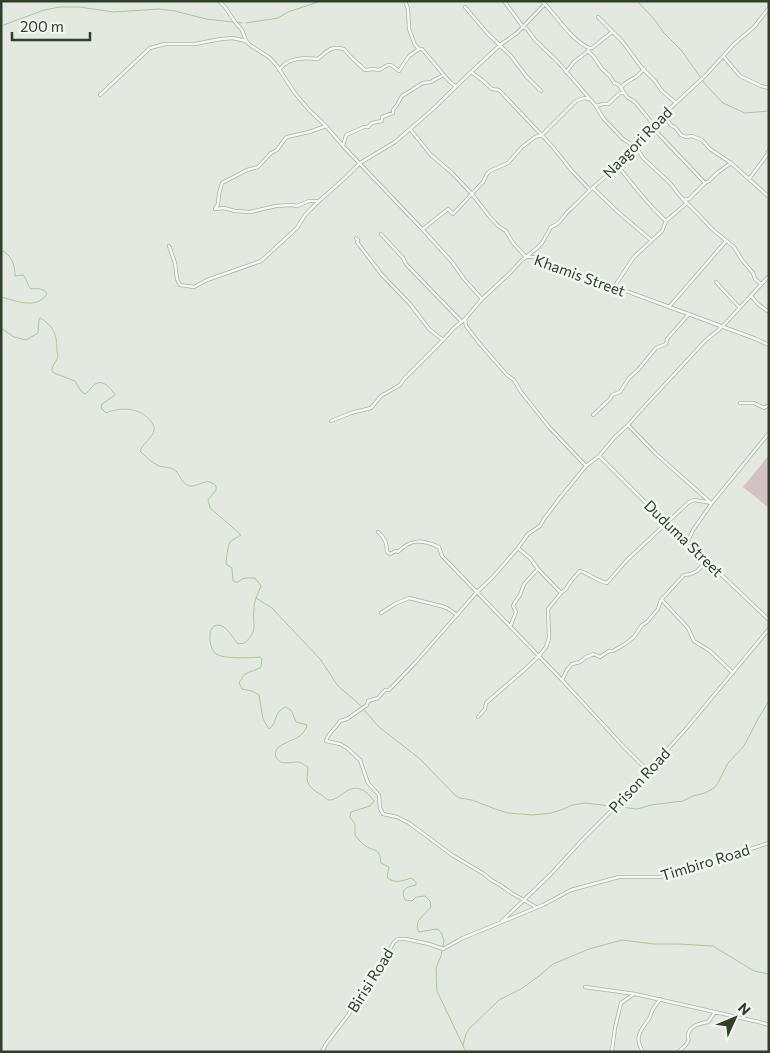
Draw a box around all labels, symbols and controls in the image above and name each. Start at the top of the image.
scale bar [12,10,90,42]
text: 200 m [20,17,64,35]
street label: Naagori Road [599,103,675,181]
street label: Khamis Street [532,250,628,300]
street label: Duduma Street [641,496,727,580]
street label: Prison Road [605,744,673,816]
street label: Timbiro Road [658,840,752,884]
street label: Birisi Road [343,945,397,1015]
north arrow [710,993,760,1043]
text: N [735,999,754,1018]

